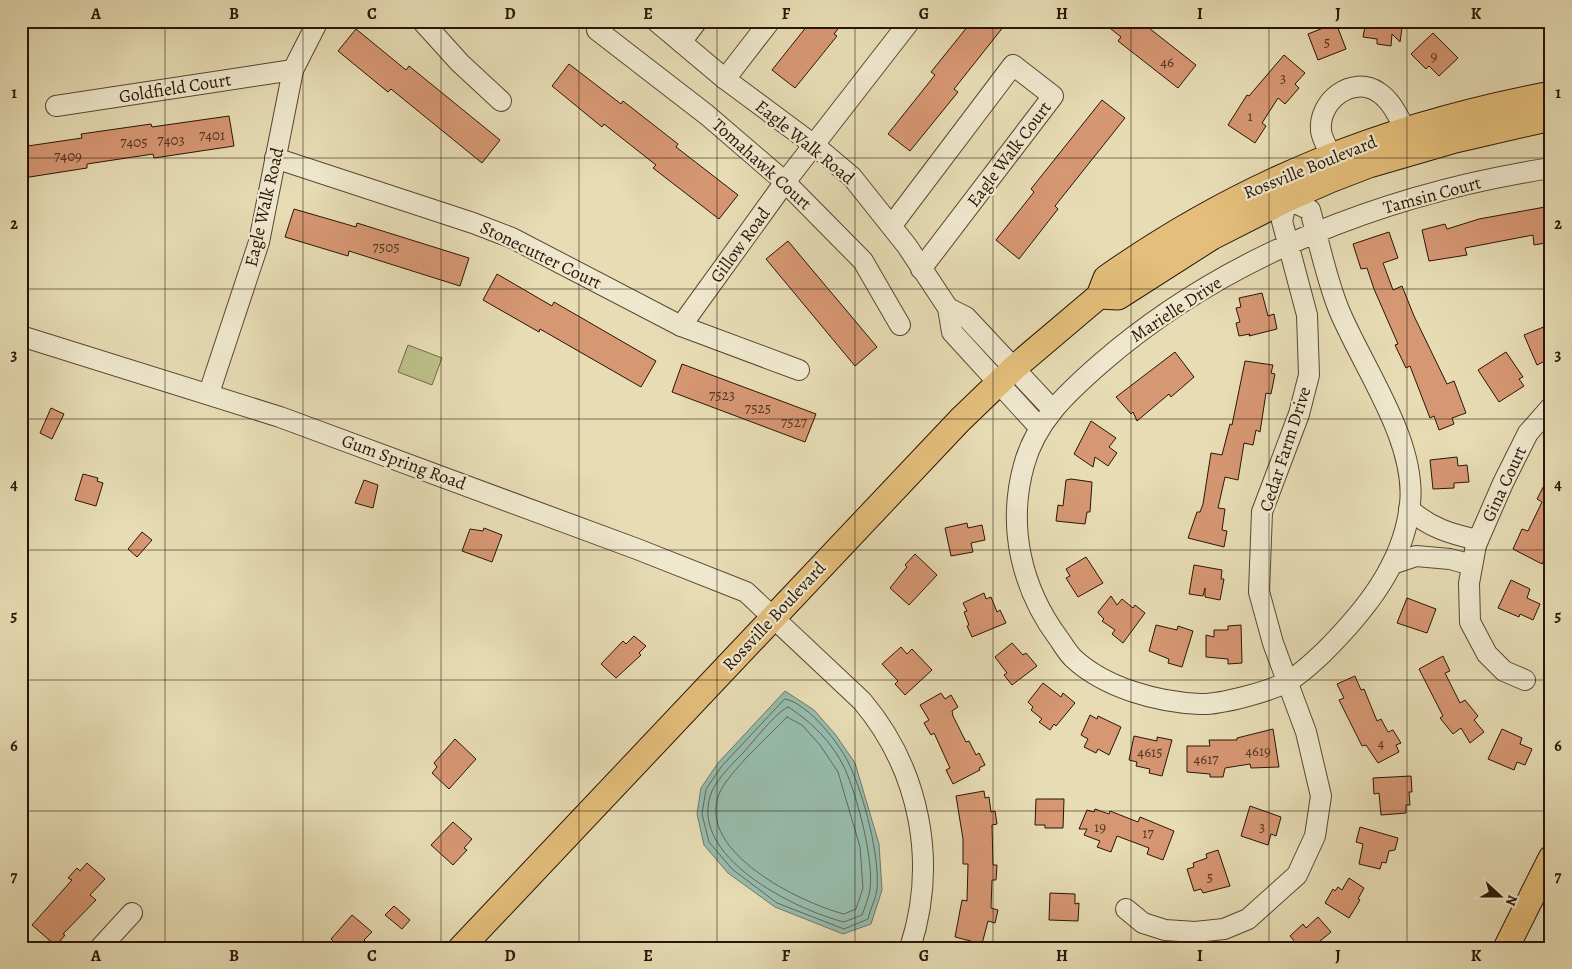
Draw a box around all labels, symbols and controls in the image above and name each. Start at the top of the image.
text: A [90,3,102,25]
text: B [229,3,239,25]
text: C [367,3,377,25]
text: D [504,3,516,25]
text: E [643,3,653,25]
text: F [782,3,791,25]
text: G [919,3,929,25]
text: H [1056,3,1068,25]
text: I [1197,3,1203,25]
text: J [1335,3,1341,25]
text: K [1471,3,1482,25]
house number: 5 [1324,32,1330,52]
house number: 9 [1431,46,1438,66]
house number: 46 [1160,52,1174,72]
street label: Goldfield Court [117,67,233,109]
house number: 3 [1280,68,1286,88]
text: 1 [11,82,17,104]
text: 1 [1555,82,1561,104]
street label: Eagle Walk Road [750,94,860,190]
street label: Eagle Walk Court [961,96,1057,212]
house number: 1 [1247,106,1253,126]
street label: Tomahawk Court [707,113,817,215]
house number: 7401 [199,125,225,145]
street label: Rossville Boulevard [1240,129,1380,205]
house number: 7403 [157,130,185,150]
house number: 7405 [120,132,148,152]
street label: Eagle Walk Road [239,145,289,269]
house number: 7409 [54,146,82,166]
street label: Tamsin Court [1380,170,1484,220]
street label: Gillow Road [704,202,776,288]
text: 2 [10,213,18,235]
text: 2 [1554,213,1562,235]
street label: Stonecutter Court [476,215,606,295]
house number: 7505 [372,237,400,257]
street label: Marielle Drive [1126,271,1226,347]
text: 3 [11,344,18,366]
text: 3 [1555,344,1562,366]
street label: Cedar Farm Drive [1253,383,1317,515]
house number: 7523 [709,385,735,405]
house number: 7525 [745,398,771,418]
house number: 7527 [781,412,808,432]
street label: Gum Spring Road [338,428,470,496]
street label: Gina Court [1476,442,1532,526]
text: 4 [10,474,18,496]
text: 4 [1554,474,1562,496]
street label: Rossville Boulevard [717,556,831,676]
text: 5 [11,605,18,627]
text: 5 [1555,605,1562,627]
house number: 4 [1378,733,1385,753]
text: 6 [10,735,18,757]
text: 6 [1554,735,1562,757]
house number: 4619 [1245,741,1271,761]
house number: 4615 [1137,742,1163,762]
house number: 4617 [1193,749,1219,769]
house number: 19 [1094,817,1106,837]
house number: 3 [1259,817,1265,837]
house number: 17 [1142,823,1154,843]
text: 7 [11,866,18,888]
text: 7 [1555,866,1562,888]
house number: 5 [1207,867,1213,887]
north arrow [1474,872,1524,922]
text: N [1501,892,1522,909]
text: A [90,945,102,967]
text: B [229,945,239,967]
text: C [367,945,377,967]
text: D [504,945,516,967]
text: E [643,945,653,967]
text: F [782,945,791,967]
text: G [919,945,929,967]
text: H [1056,945,1068,967]
text: I [1197,945,1203,967]
text: J [1335,945,1341,967]
text: K [1471,945,1482,967]

